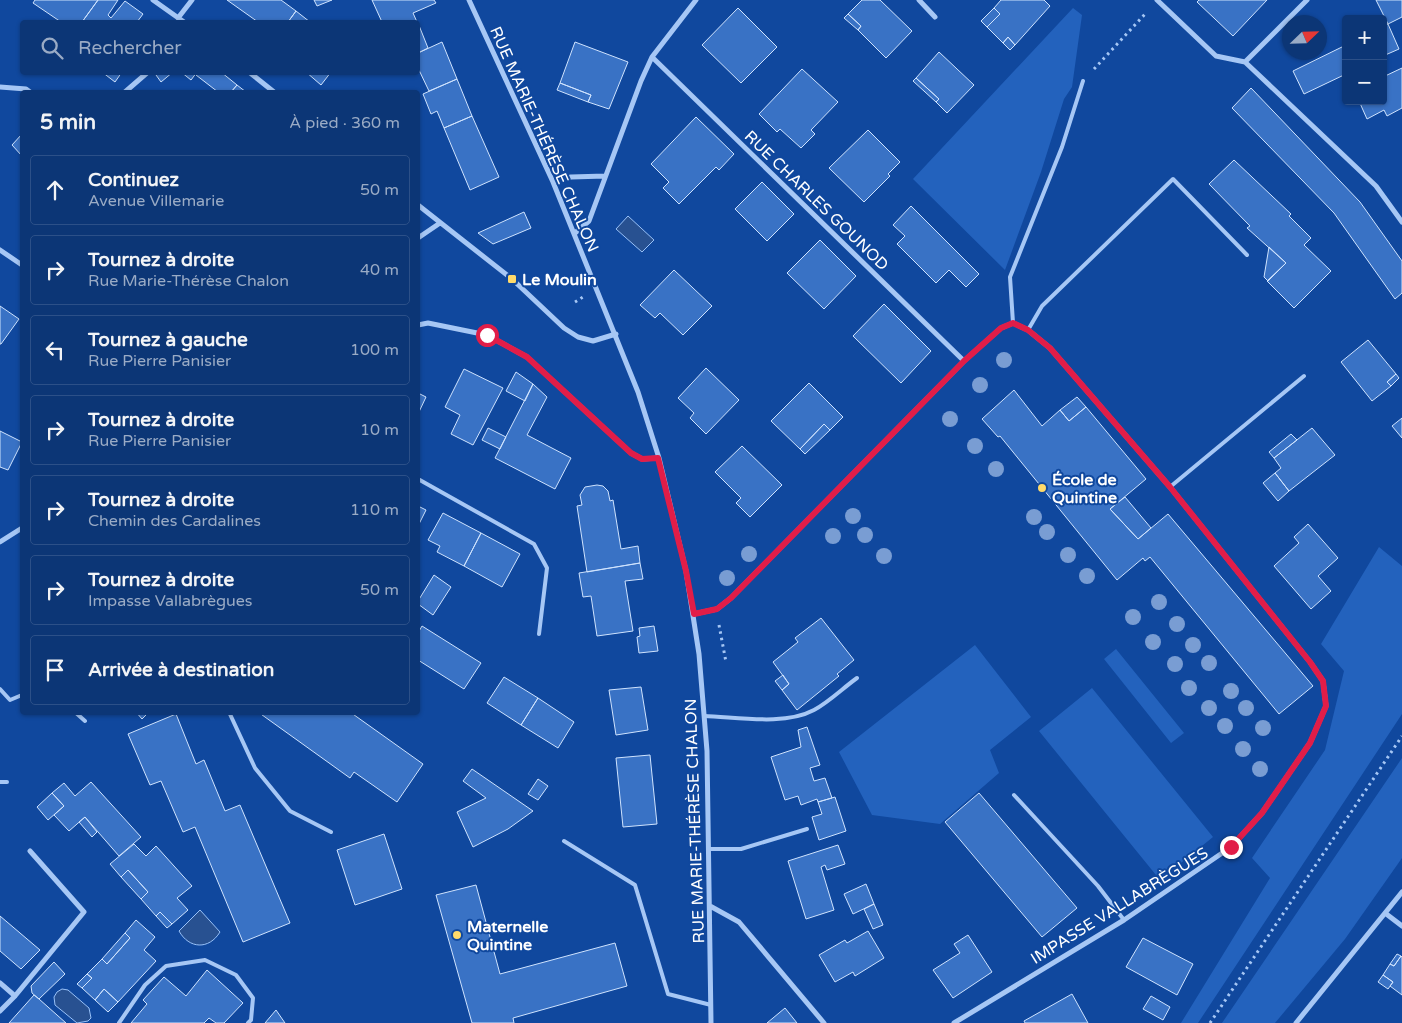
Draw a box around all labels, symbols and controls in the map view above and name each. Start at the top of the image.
north arrow [1282,15,1327,60]
map controls [1342,15,1387,105]
button: + [1342,15,1387,60]
search box [20,20,420,75]
street label: RUE MARIE-THÉRÈSE CHALON [485,23,603,255]
icon: search [38,34,66,62]
text: Rechercher [78,37,181,59]
button: − [1342,60,1387,105]
text: 5 min [40,110,96,135]
text: À pied · 360 m [289,113,400,133]
street label: RUE CHARLES GOUNOD [740,127,893,275]
text: Continuez [88,169,179,191]
icon: ahead [41,176,69,204]
text: 50 m [360,180,399,200]
text: Avenue Villemarie [88,191,224,211]
text: Tournez à droite [88,249,234,271]
icon: right [41,256,69,284]
text: 40 m [360,260,399,280]
place label: Le Moulin [522,270,597,290]
text: Rue Marie-Thérèse Chalon [88,271,289,291]
marker: Le Moulin [506,273,518,285]
route start [476,324,499,347]
text: Tournez à gauche [88,329,248,351]
icon: left [41,336,69,364]
text: 100 m [350,340,399,360]
text: Rue Pierre Panisier [88,351,231,371]
text: Tournez à droite [88,409,234,431]
icon: right [41,416,69,444]
text: 10 m [360,420,399,440]
text: Rue Pierre Panisier [88,431,231,451]
place label: École de Quintine [1052,470,1117,508]
marker: École de Quintine [1036,482,1048,494]
text: Tournez à droite [88,489,234,511]
icon: right [41,496,69,524]
text: 110 m [350,500,399,520]
text: Chemin des Cardalines [88,511,261,531]
text: Tournez à droite [88,569,234,591]
icon: right [41,576,69,604]
text: 50 m [360,580,399,600]
text: Impasse Vallabrègues [88,591,253,611]
icon: arrive [41,656,69,684]
text: Arrivée à destination [88,659,274,681]
street label: RUE MARIE-THÉRÈSE CHALON [681,698,709,944]
route end [1220,836,1243,859]
street label: IMPASSE VALLABRÈGUES [1027,843,1212,969]
place label: Maternelle Quintine [467,917,548,955]
marker: Maternelle Quintine [451,929,463,941]

